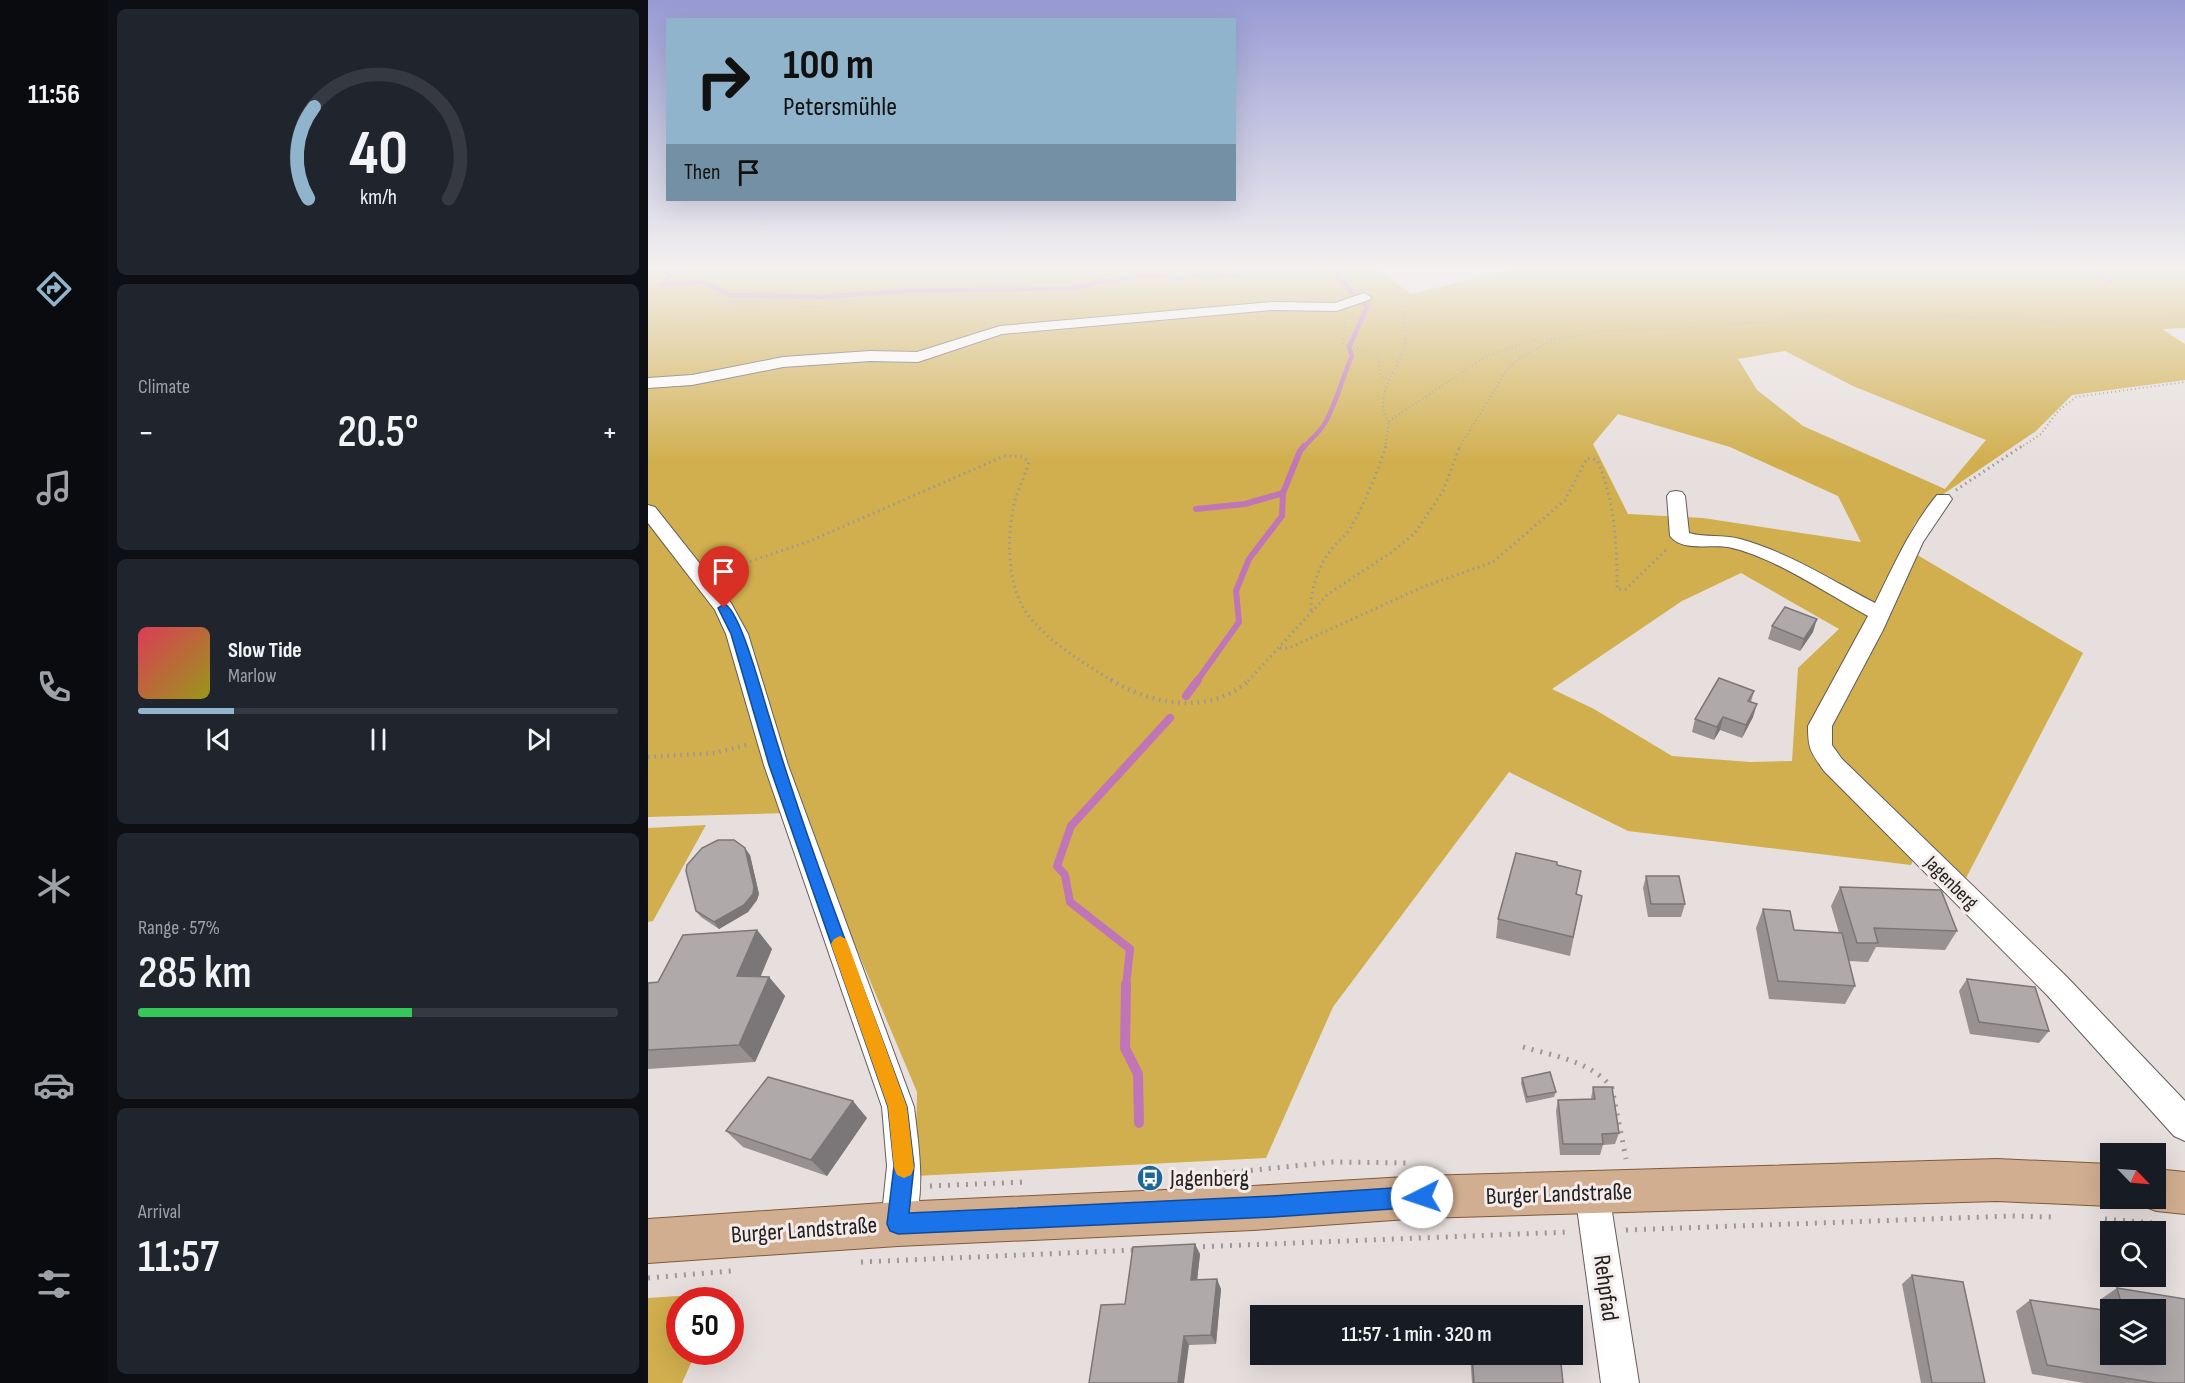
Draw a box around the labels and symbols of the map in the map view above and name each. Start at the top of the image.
pin [698,546,749,608]
street label: Jagenberg [1919,851,1983,915]
north arrow [2100,1143,2166,1209]
bus stop icon: Jagenberg [1135,1163,1165,1193]
place label: Jagenberg [1169,1164,1249,1193]
position arrow [1390,1165,1454,1229]
street label: Burger Landstraße [1485,1177,1633,1211]
street label: Burger Landstraße [730,1210,878,1250]
street label: Rehpfad [1587,1253,1625,1323]
speed limit sign: 50 [666,1287,744,1365]

